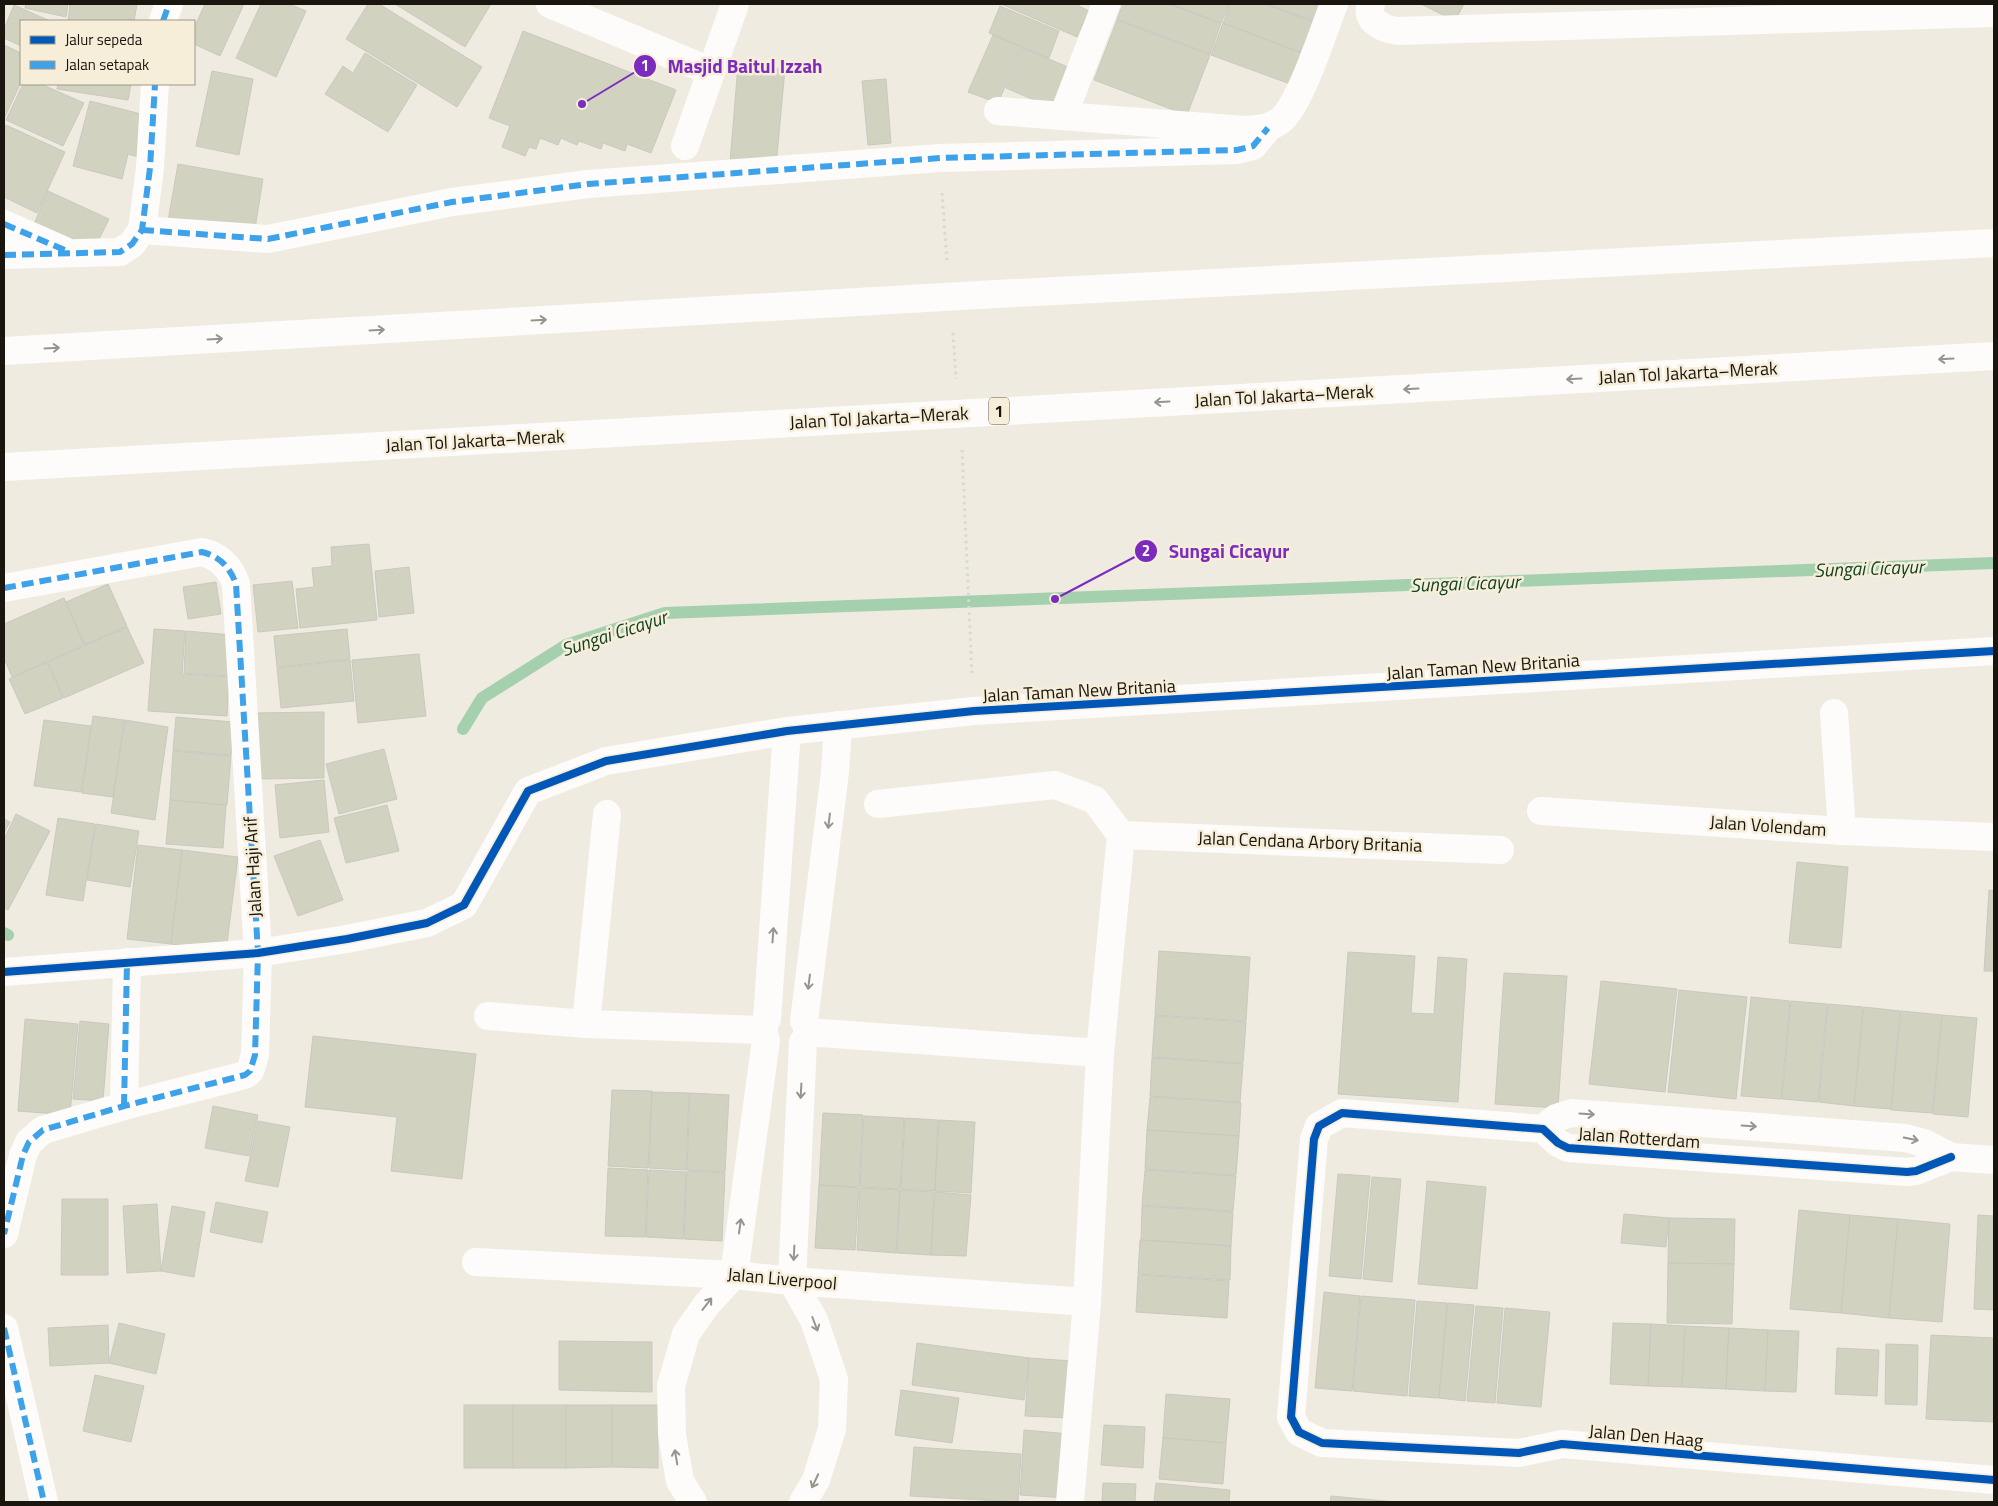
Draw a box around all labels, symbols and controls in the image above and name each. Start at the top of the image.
legend [20,20,195,85]
text: Jalur sepeda [65,28,143,51]
callout: Masjid Baitul Izzah [633,49,833,83]
text: Masjid Baitul Izzah [667,51,823,80]
text: Jalan setapak [65,53,149,76]
text: 1 [641,54,649,77]
one-way arrow [531,316,547,325]
one-way arrow [369,325,385,334]
one-way arrow [206,334,222,343]
one-way arrow [44,344,60,353]
street label: Jalan Tol Jakarta–Merak [1598,354,1779,391]
one-way arrow [1938,354,1954,363]
one-way arrow [1566,375,1582,384]
street label: Jalan Tol Jakarta–Merak [1194,377,1375,414]
one-way arrow [1404,384,1420,393]
road number: 1 [989,398,1009,424]
one-way arrow [1154,398,1170,407]
street label: Jalan Tol Jakarta–Merak [789,399,970,436]
street label: Jalan Tol Jakarta–Merak [385,422,566,459]
callout: Sungai Cicayur [1134,534,1299,568]
text: Sungai Cicayur [1169,536,1289,565]
text: 2 [1142,539,1150,562]
water label: Sungai Cicayur [1814,551,1926,584]
water label: Sungai Cicayur [1410,566,1522,599]
water label: Sungai Cicayur [557,601,672,663]
street label: Jalan Taman New Britania [1385,646,1580,687]
street label: Jalan Taman New Britania [982,672,1176,709]
street label: Jalan Volendam [1709,808,1827,843]
one-way arrow [824,812,834,828]
street label: Jalan Haji Arif [236,816,269,918]
street label: Jalan Cendana Arbory Britania [1197,824,1423,859]
one-way arrow [768,927,778,943]
one-way arrow [804,974,814,990]
one-way arrow [796,1082,805,1098]
one-way arrow [1578,1110,1594,1119]
street label: Jalan Rotterdam [1577,1120,1701,1155]
one-way arrow [1741,1122,1757,1131]
one-way arrow [1902,1135,1918,1144]
one-way arrow [735,1219,745,1235]
one-way arrow [789,1245,798,1261]
street label: Jalan Liverpool [726,1260,838,1297]
one-way arrow [702,1298,713,1311]
one-way arrow [811,1316,820,1331]
street label: Jalan Den Haag [1588,1417,1704,1454]
one-way arrow [671,1450,680,1466]
one-way arrow [810,1473,819,1488]

